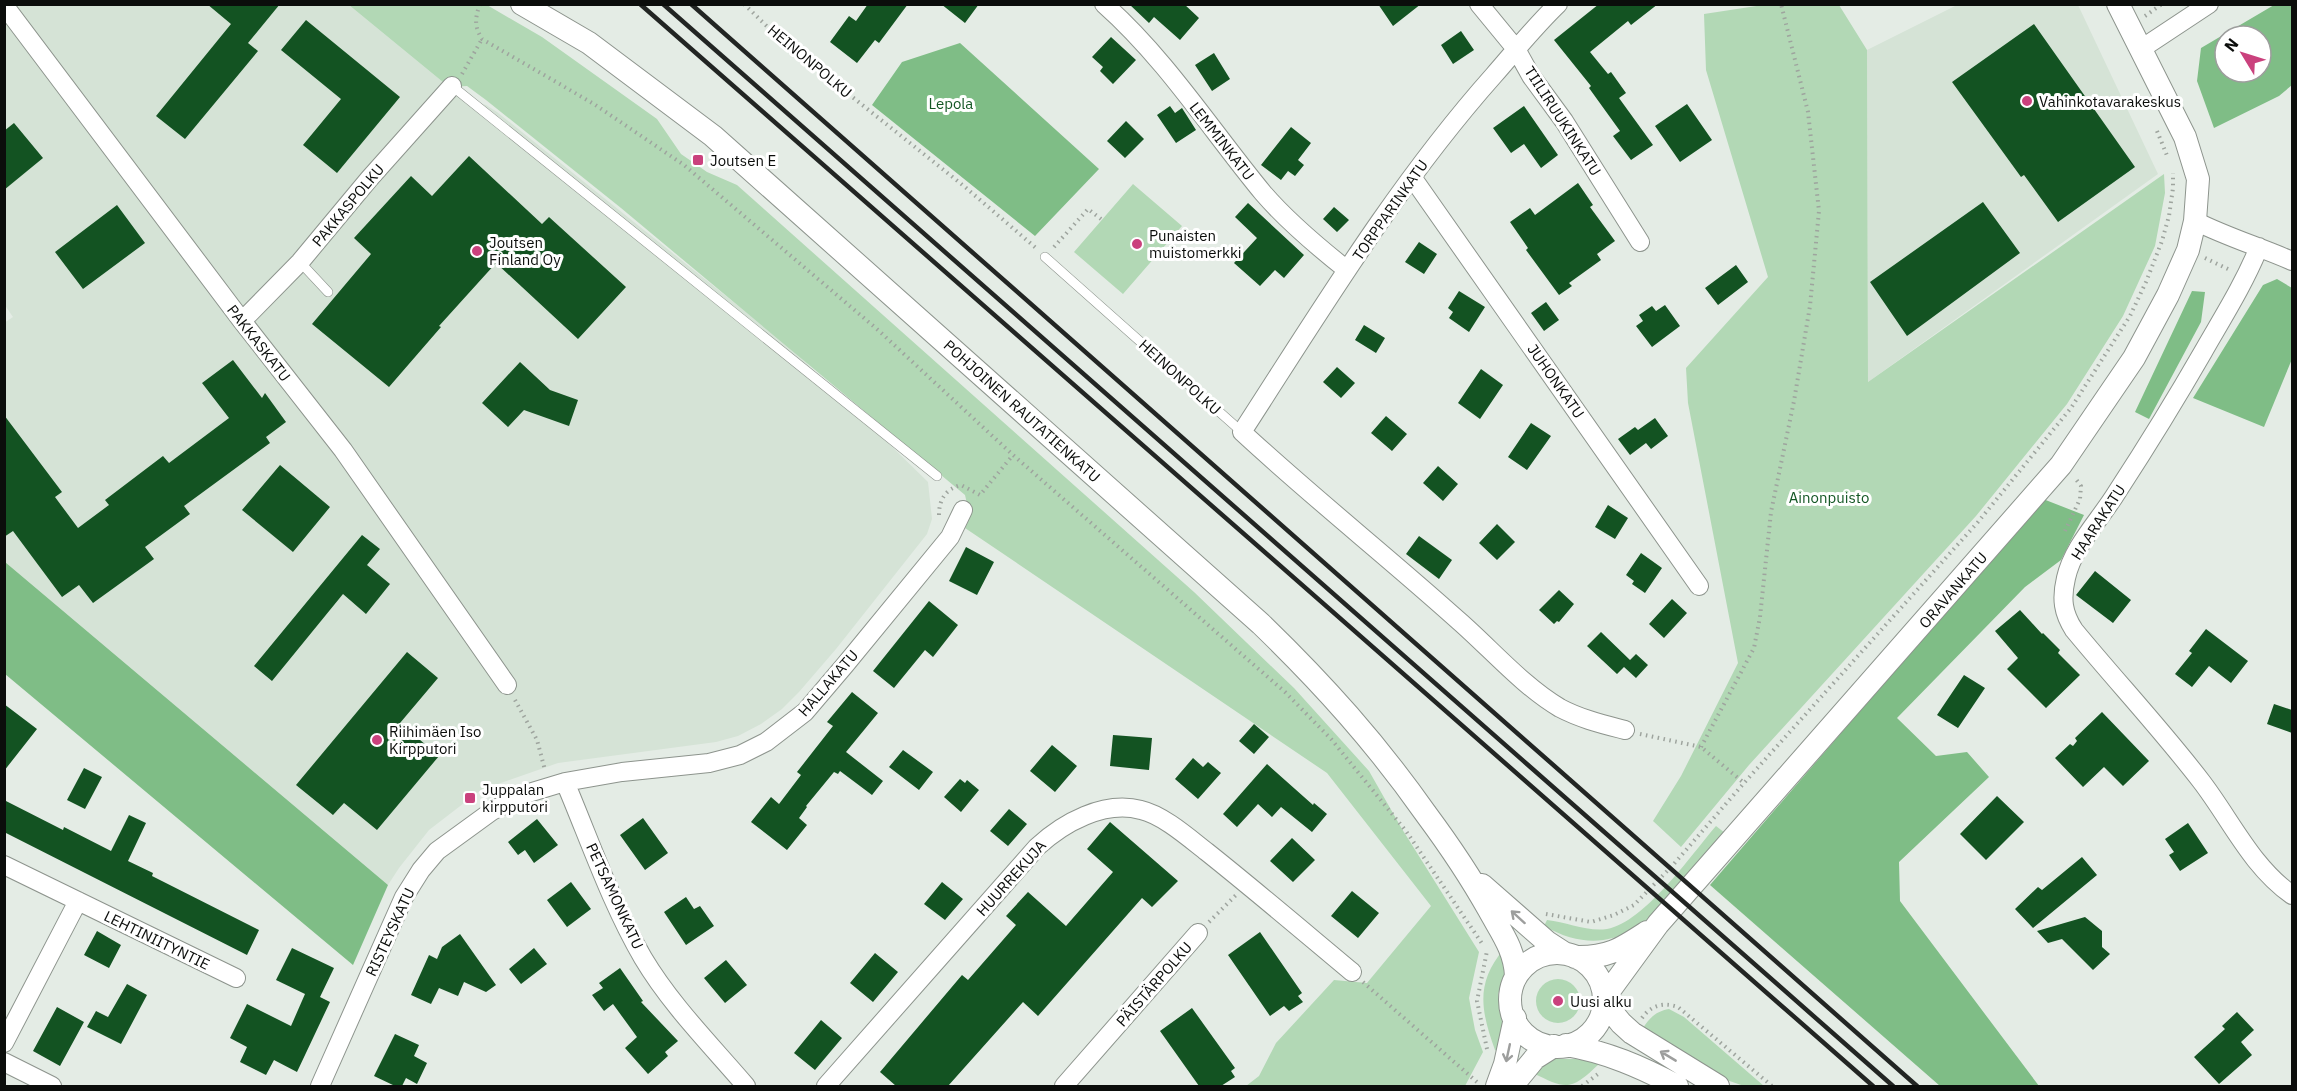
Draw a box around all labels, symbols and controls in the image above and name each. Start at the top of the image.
street label: HEINONPOLKU [764,20,856,102]
north arrow [2213,24,2273,84]
text: N [2220,34,2243,55]
street label: TIILIRUUKINKATU [1521,63,1605,179]
place label: Vahinkotavarakeskus [2039,92,2181,111]
park label: Lepola [929,94,973,113]
marker: Vahinkotavarakeskus [2020,94,2034,108]
street label: LEMMINKATU [1186,98,1258,184]
place label: Joutsen E [710,151,776,170]
marker: Joutsen E [691,153,705,167]
street label: TORPPARINKATU [1348,156,1432,264]
street label: PAKKASPOLKU [308,160,388,250]
place label: Punaisten muistomerkki [1149,226,1242,262]
place label: Joutsen Finland Oy [489,233,561,269]
marker: Punaisten muistomerkki [1130,237,1144,251]
marker: Joutsen Finland Oy [470,244,484,258]
street label: PAKKASKATU [223,301,295,385]
street label: HEINONPOLKU [1135,335,1225,419]
street label: POHJOINEN RAUTATIENKATU [940,336,1104,486]
street label: JUHONKATU [1523,340,1589,422]
street label: HAARAKATU [2067,481,2129,563]
park label: Ainonpuisto [1789,488,1869,507]
street label: ORAVANKATU [1915,548,1991,632]
street label: HALLAKATU [794,646,862,720]
place label: Riihimäen Iso Kirpputori [389,722,481,758]
marker: Riihimäen Iso Kirpputori [370,733,384,747]
place label: Juppalan kirpputori [482,780,548,816]
marker: Juppalan kirpputori [463,791,477,805]
street label: HUURREKUJA [972,836,1050,920]
street label: PETSAMONKATU [582,840,648,952]
street label: RISTEYSKATU [361,885,419,979]
street label: LEHTINIITYNTIE [101,906,213,974]
one-way arrow [1511,910,1526,924]
street label: PÄISTÄRPOLKU [1112,938,1196,1030]
place label: Uusi alku [1570,992,1632,1011]
marker: Uusi alku [1551,994,1565,1008]
one-way arrow [1501,1043,1513,1062]
one-way arrow [1660,1050,1677,1062]

